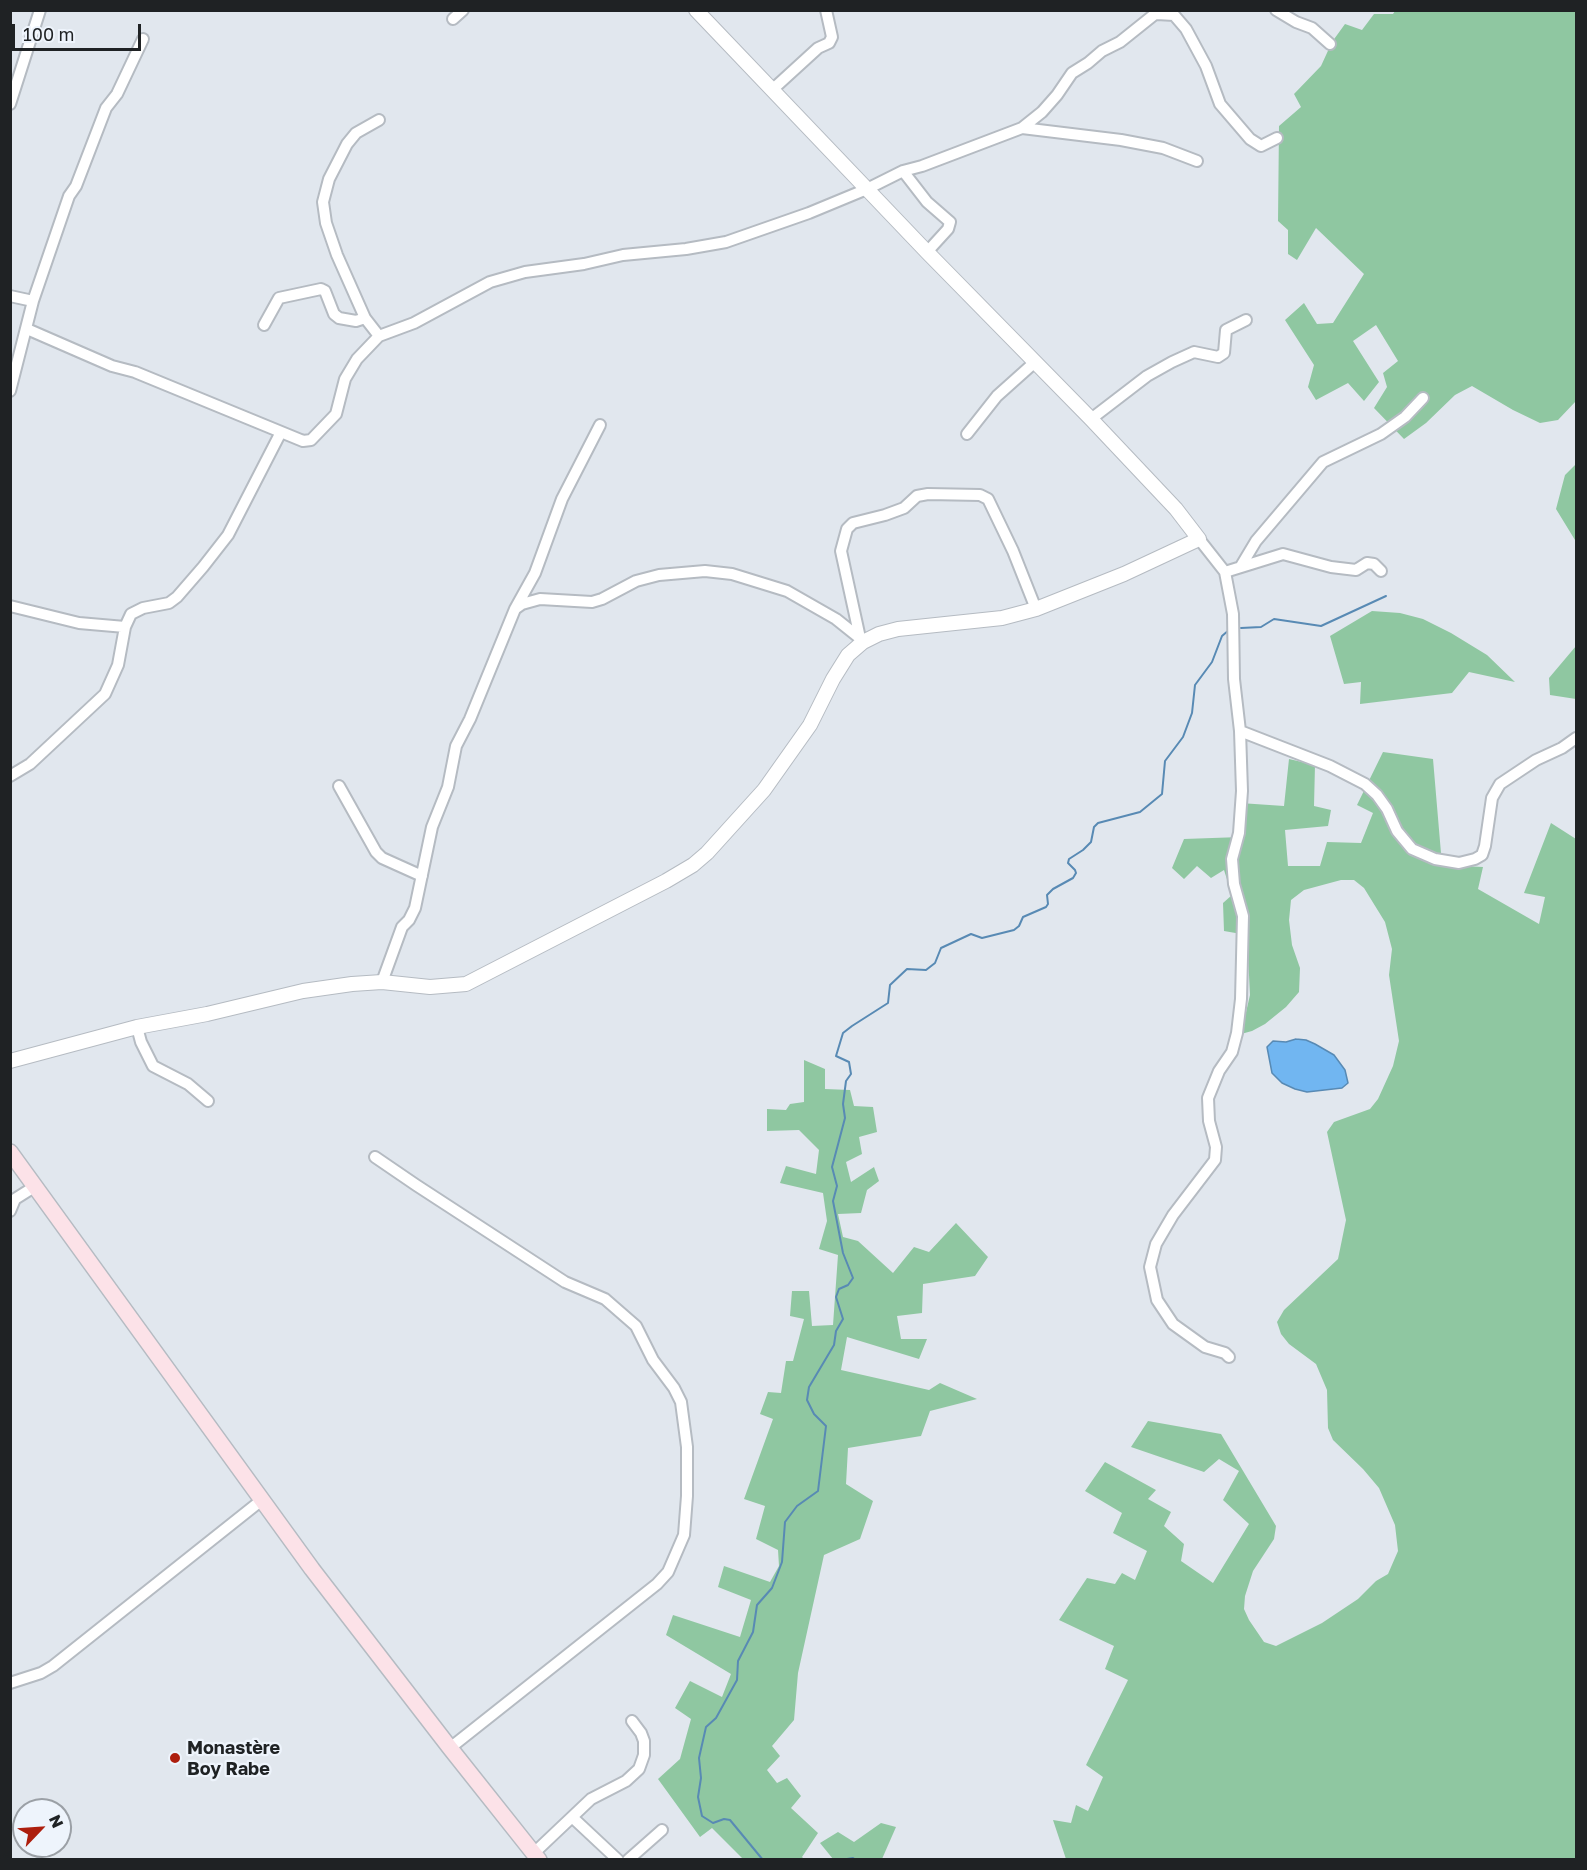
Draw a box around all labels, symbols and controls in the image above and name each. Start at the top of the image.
scale bar [15,12,144,50]
text: 100 m [23,23,74,45]
place label: Monastère Boy Rabe [187,1737,280,1780]
marker: Monastère Boy Rabe [168,1751,182,1765]
north arrow [12,1798,72,1858]
text: N [45,1811,68,1831]

